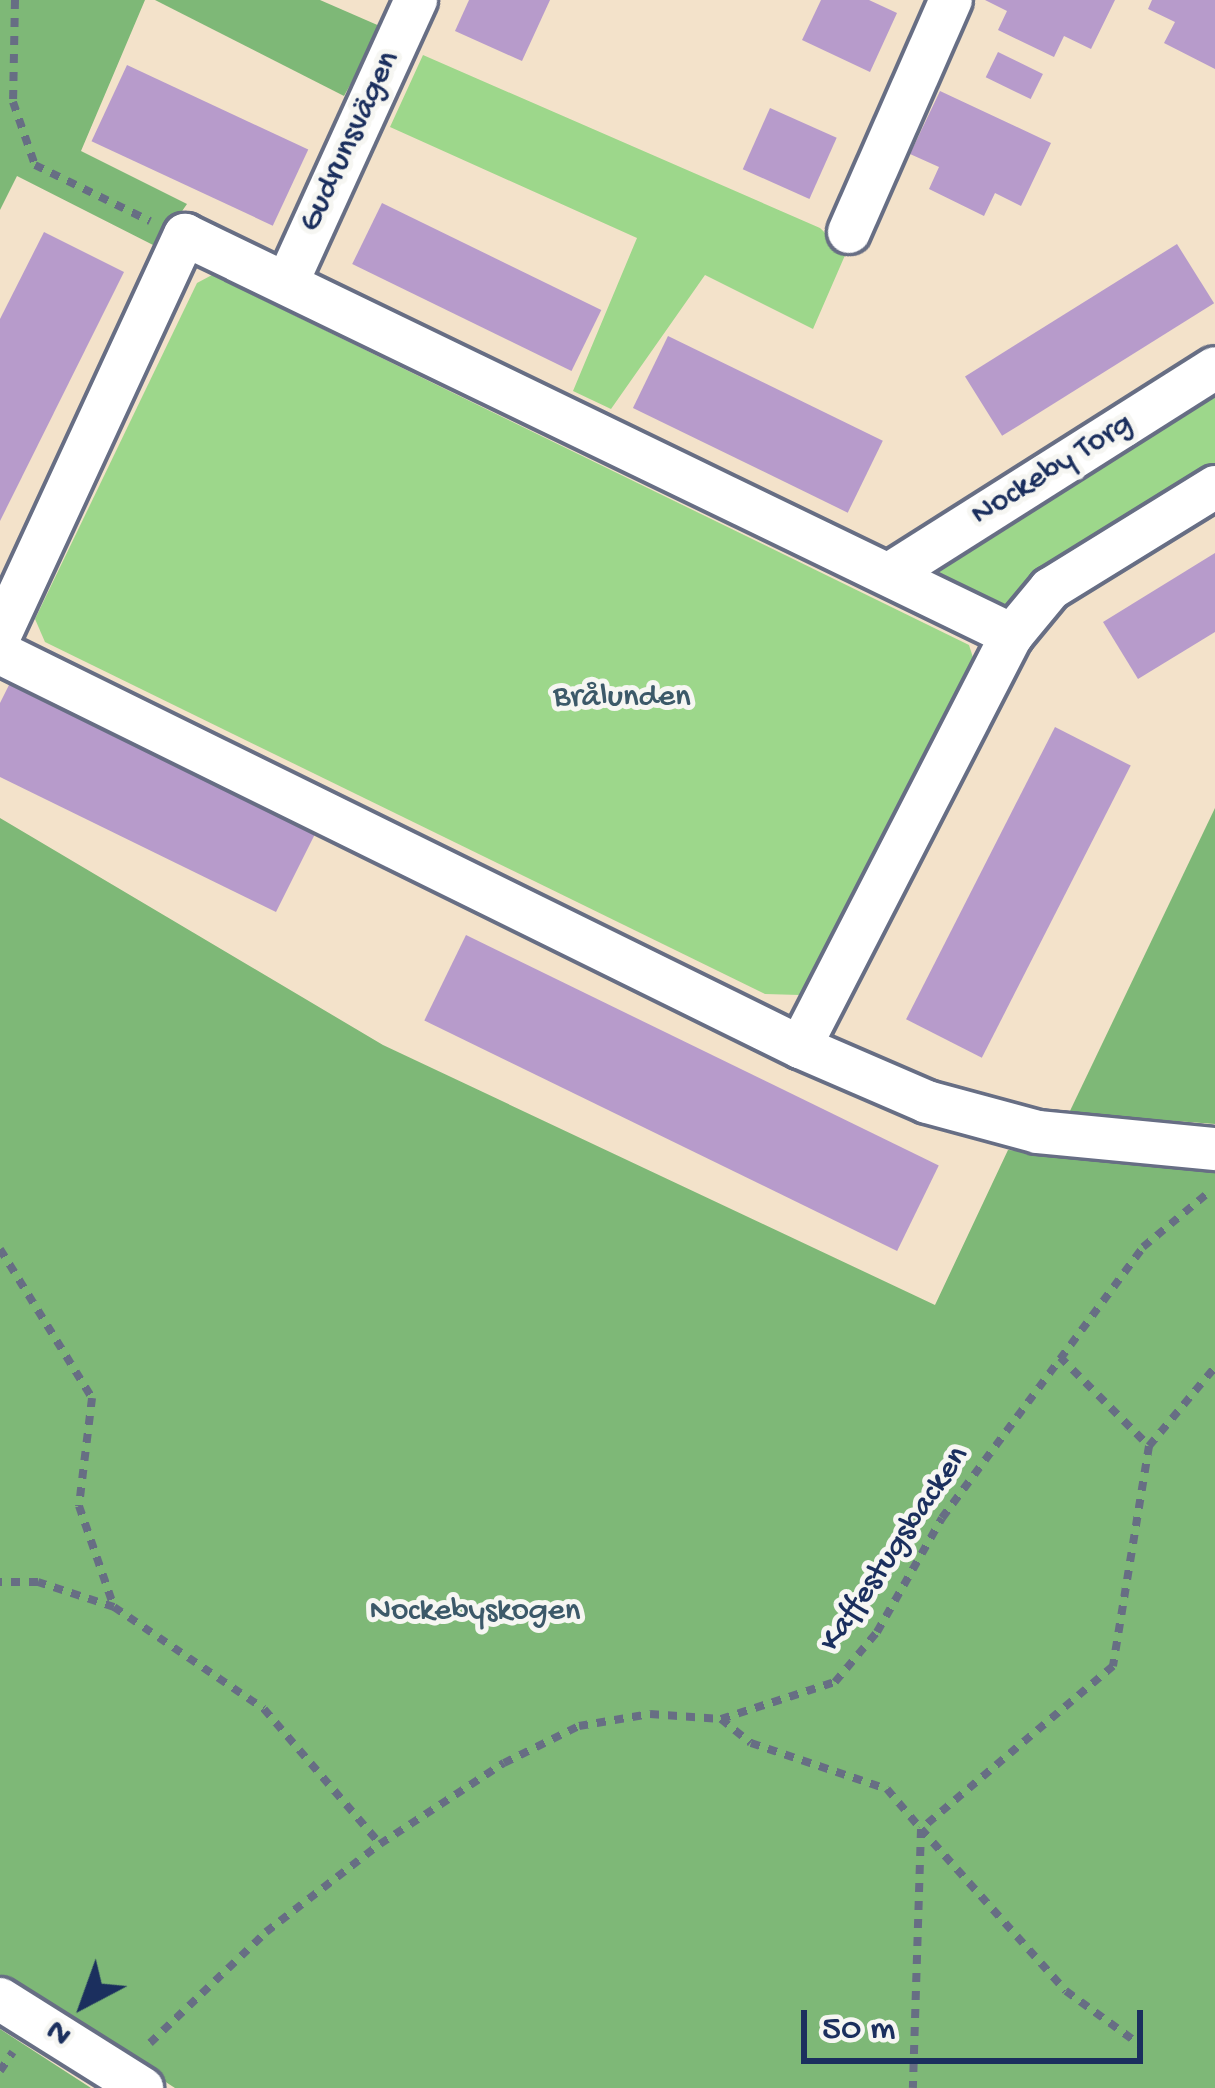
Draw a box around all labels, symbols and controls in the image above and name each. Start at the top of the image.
street label: Gudrunsvägen [292,45,410,239]
street label: Nockeby Torg [965,406,1141,536]
park label: Brålunden [553,679,691,719]
street label: Kaffestugsbacken [812,1439,980,1661]
park label: Nockebyskogen [370,1593,580,1633]
north arrow [24,1944,144,2064]
scale bar [807,1986,1149,2060]
text: 50 m [822,2009,895,2052]
text: N [40,2010,81,2053]

